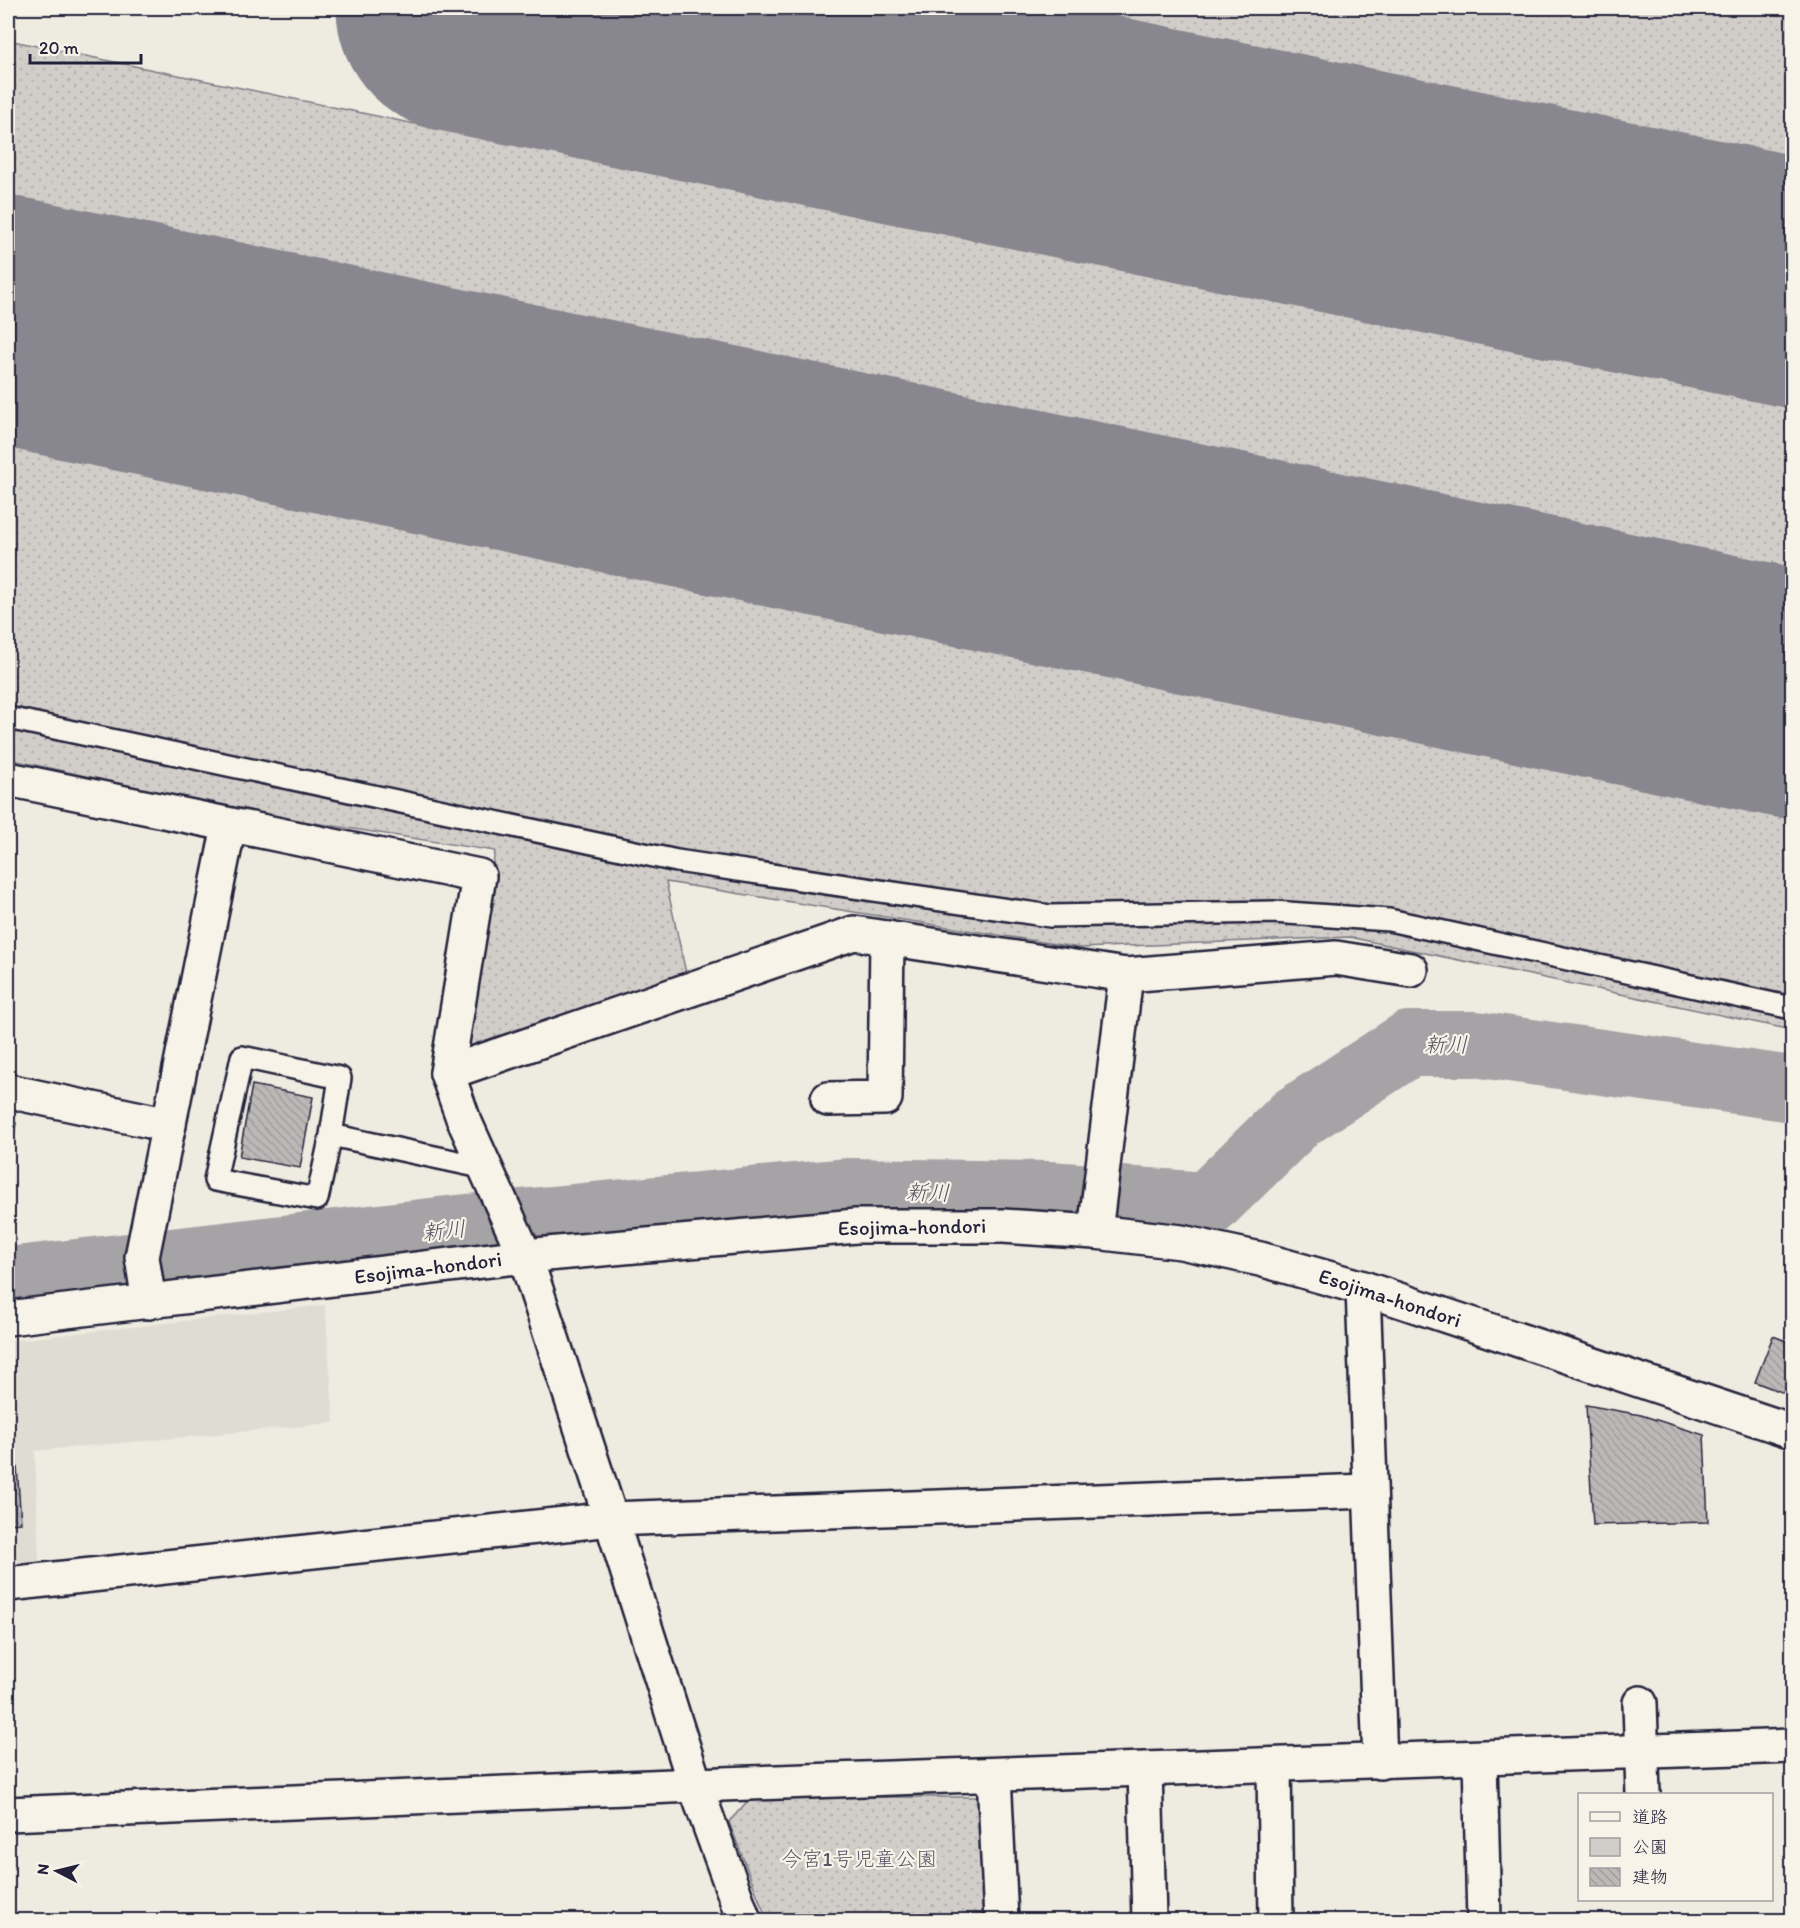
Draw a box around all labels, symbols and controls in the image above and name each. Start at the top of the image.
scale bar [30,27,141,65]
text: 20 m [39,37,79,59]
water label: 新川 [1424,1031,1468,1058]
water label: 新川 [906,1179,950,1206]
street label: Esojima-hondori [838,1213,986,1240]
water label: 新川 [421,1215,467,1246]
street label: Esojima-hondori [353,1246,503,1289]
street label: Esojima-hondori [1316,1263,1465,1332]
legend [1578,1793,1773,1901]
text: 道路 [1632,1806,1668,1828]
text: 公園 [1632,1836,1668,1858]
north arrow [27,1841,87,1901]
park label: 今宮1号児童公園 [781,1846,937,1871]
text: N [33,1863,53,1876]
text: 建物 [1632,1866,1668,1888]

